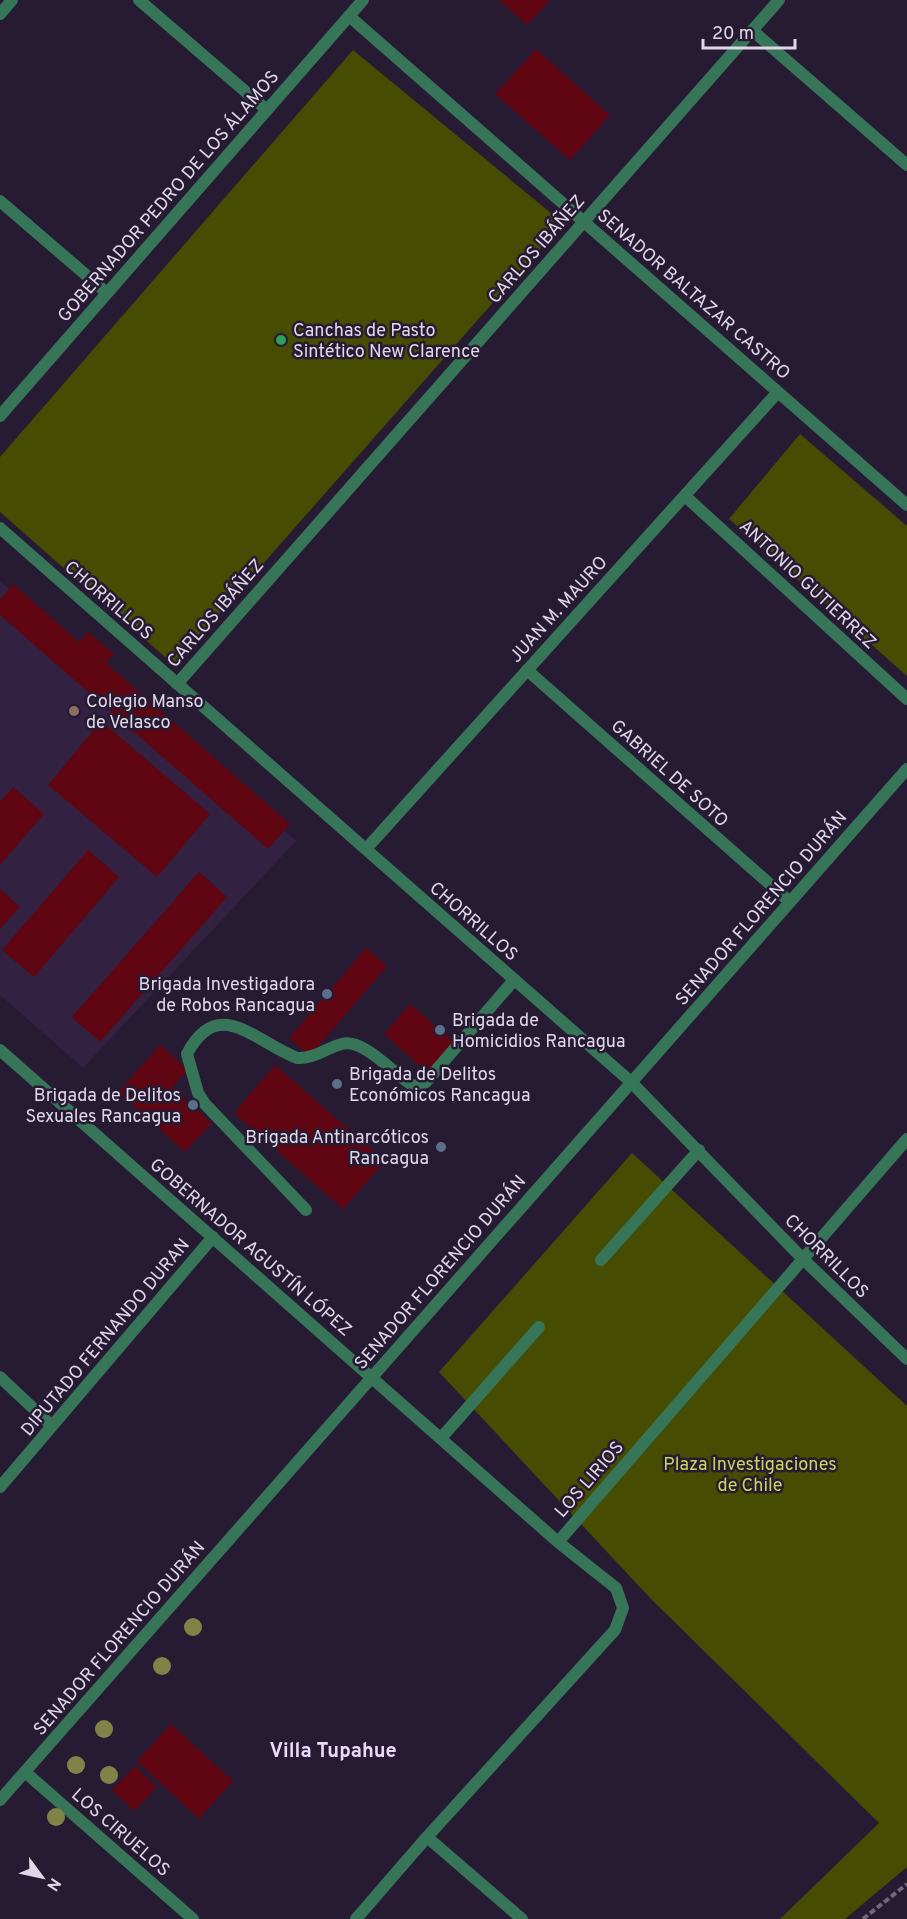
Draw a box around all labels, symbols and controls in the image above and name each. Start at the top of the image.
scale bar [703,12,794,50]
text: 20 m [712,23,754,46]
street label: GOBERNADOR PEDRO DE LOS ÁLAMOS [52,65,285,328]
street label: CARLOS IBÁÑEZ [482,190,591,309]
street label: SENADOR BALTAZAR CASTRO [592,205,794,385]
place label: Canchas de Pasto Sintético New Clarence [293,320,480,364]
marker: Canchas de Pasto Sintético New Clarence [274,333,288,347]
street label: ANTONIO GUTIERREZ [733,515,881,655]
street label: JUAN M. MAURO [505,552,613,668]
street label: CARLOS IBÁÑEZ [161,554,270,673]
street label: CHORRILLOS [59,556,157,646]
place label: Colegio Manso de Velasco [86,691,204,735]
marker: Colegio Manso de Velasco [67,704,81,718]
street label: GABRIEL DE SOTO [605,715,733,833]
street label: SENADOR FLORENCIO DURÁN [670,806,853,1011]
street label: CHORRILLOS [424,877,522,967]
place label: Brigada Investigadora de Robos Rancagua [139,974,315,1018]
marker: Brigada Investigadora de Robos Rancagua [320,987,334,1001]
place label: Brigada de Homicidios Rancagua [452,1010,626,1054]
marker: Brigada de Homicidios Rancagua [433,1023,447,1037]
place label: Brigada de Delitos Económicos Rancagua [349,1064,531,1108]
marker: Brigada de Delitos Económicos Rancagua [330,1077,344,1091]
place label: Brigada de Delitos Sexuales Rancagua [25,1085,181,1129]
marker: Brigada de Delitos Sexuales Rancagua [186,1098,200,1112]
place label: Brigada Antinarcóticos Rancagua [245,1127,429,1171]
marker: Brigada Antinarcóticos Rancagua [434,1140,448,1154]
street label: GOBERNADOR AGUSTÍN LÓPEZ [144,1152,357,1342]
street label: SENADOR FLORENCIO DURÁN [349,1170,532,1375]
street label: CHORRILLOS [779,1210,873,1304]
street label: DIPUTADO FERNANDO DURAN [17,1234,196,1441]
street label: LOS LIRIOS [551,1437,630,1523]
park label: Plaza Investigaciones de Chile [663,1454,837,1498]
street label: SENADOR FLORENCIO DURÁN [28,1536,211,1741]
district label: Villa Tupahue [269,1739,397,1765]
street label: LOS CIRUELOS [66,1784,174,1882]
north arrow [12,1847,72,1907]
text: N [41,1874,64,1894]

